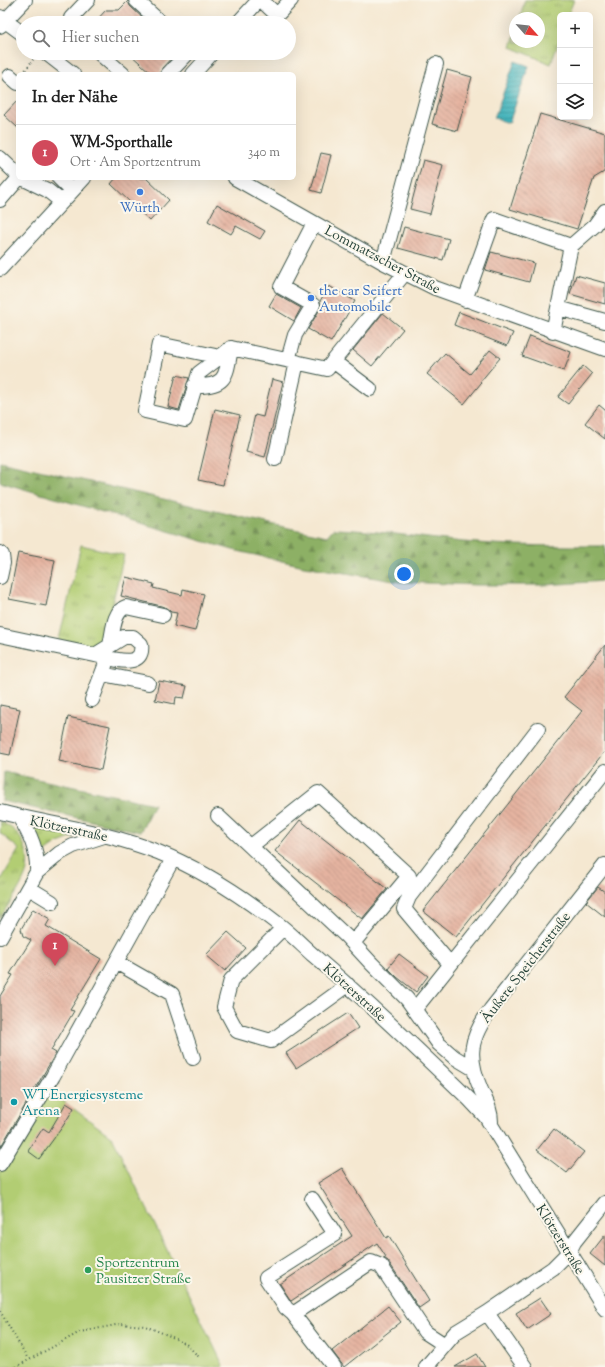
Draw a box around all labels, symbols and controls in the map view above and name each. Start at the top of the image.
north arrow [509,12,545,48]
map controls [557,12,593,120]
button: + [557,12,593,48]
search box [16,16,296,60]
icon: search [30,27,52,49]
text: Hier suchen [62,28,140,49]
button: − [557,48,593,84]
button: layers [557,84,593,120]
text: In der Nähe [32,86,118,110]
text: WM-Sporthalle [70,133,172,154]
text: 1 [43,144,47,162]
text: 340 m [248,144,280,162]
text: Ort · Am Sportzentrum [70,154,201,172]
marker: Würth [135,187,145,197]
place label: Würth [119,199,161,219]
street label: Lommatzscher Straße [320,222,444,300]
place label: the car Seifert Automobile [319,282,402,318]
marker: the car Seifert Automobile [306,293,316,303]
your location [394,564,414,584]
street label: Klötzerstraße [28,812,109,848]
street label: Äußere Speicherstraße [476,908,576,1028]
pin: 1 [42,933,68,966]
street label: Klötzerstraße [318,960,390,1027]
place label: WT Energiesysteme Arena [22,1086,143,1122]
marker: WT Energiesysteme Arena [9,1097,19,1107]
street label: Klötzerstraße [530,1201,589,1279]
place label: Sportzentrum Pausitzer Straße [96,1254,191,1290]
marker: Sportzentrum Pausitzer Straße [83,1265,93,1275]

